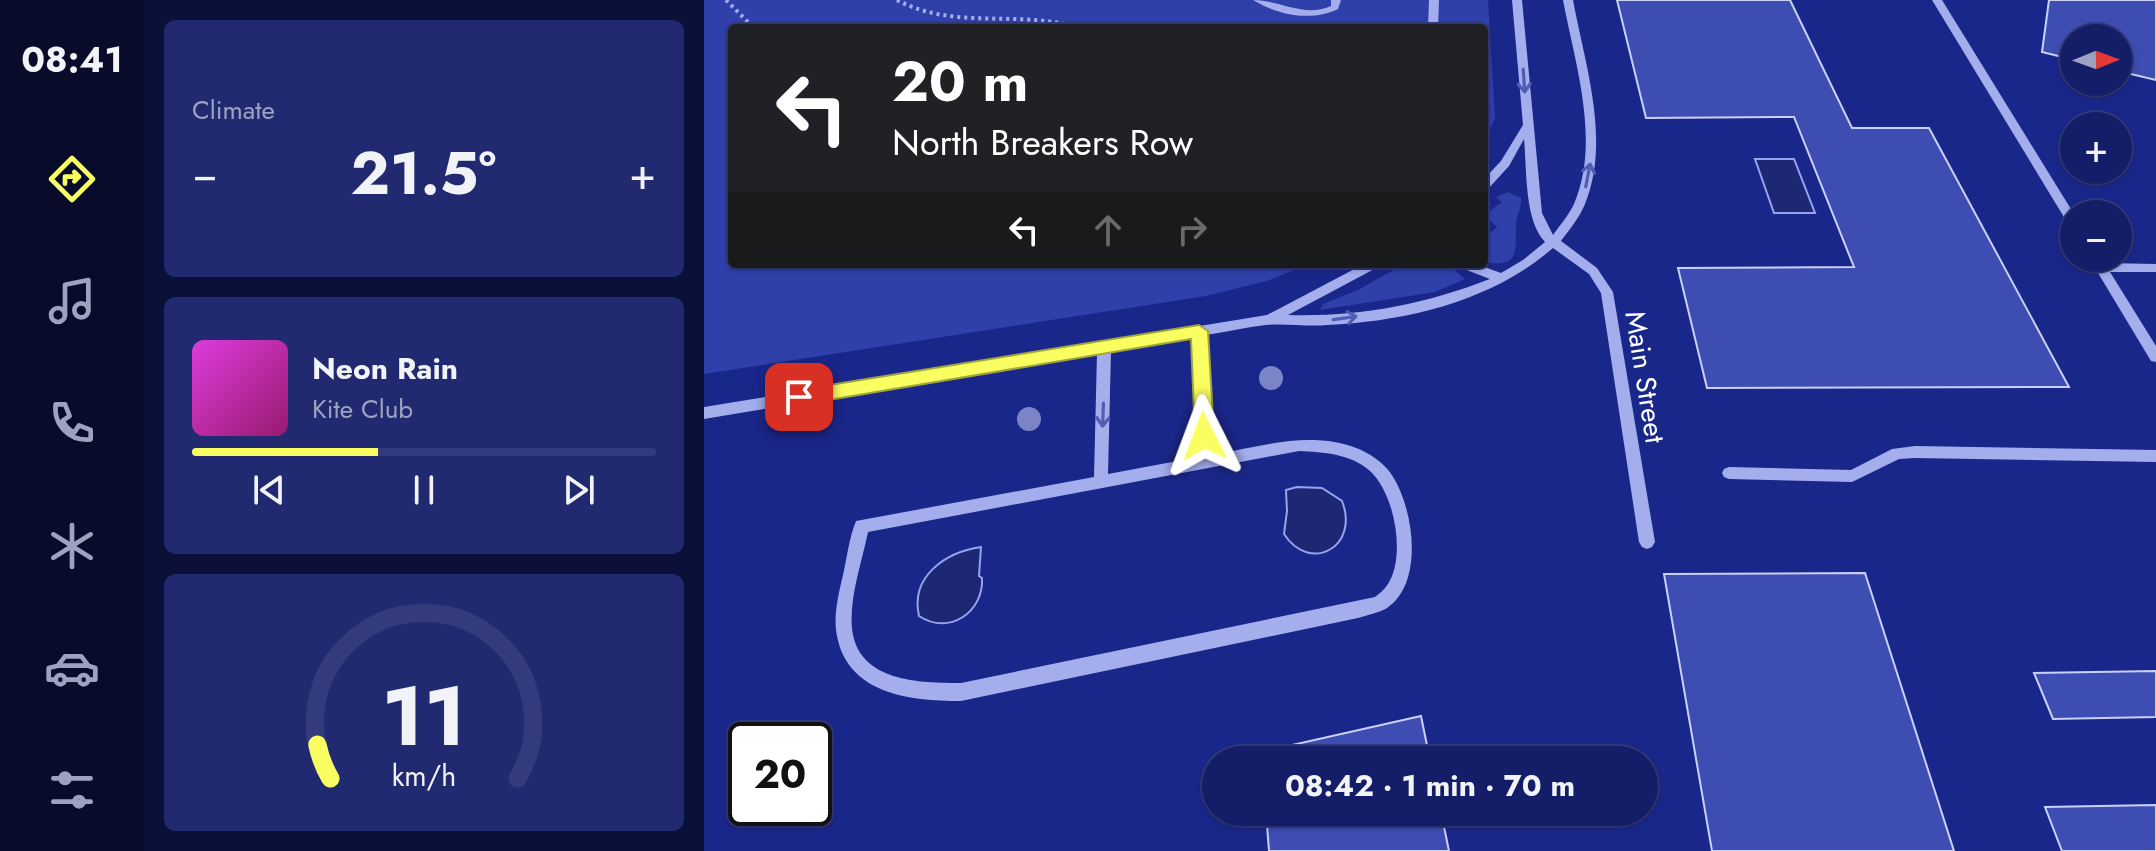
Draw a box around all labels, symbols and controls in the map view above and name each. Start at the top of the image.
north arrow [2060,24,2132,96]
map controls [2060,24,2132,272]
text: 08:41 [21,33,123,85]
text: 20 m [892,41,1029,122]
icon: left [760,56,864,160]
one-way arrow [1517,67,1532,94]
text: Climate [192,91,275,129]
button: + [2060,112,2132,184]
text: North Breakers Row [892,116,1193,168]
text: 21.5° [351,130,496,217]
text: − [192,142,218,206]
text: + [629,142,656,206]
icon: directions [44,151,100,207]
one-way arrow [1581,163,1596,189]
button: − [2060,200,2132,272]
icon: left [1002,208,1046,252]
icon: ahead [1086,208,1130,252]
icon: right [1170,208,1214,252]
icon: music [44,273,100,329]
street label: Main Street [1614,308,1676,446]
one-way arrow [1332,310,1357,325]
text: Neon Rain [312,347,458,390]
pin [765,363,833,431]
icon: arrive [777,375,821,419]
text: Kite Club [312,390,413,428]
position arrow [1162,394,1246,478]
icon: phone [44,395,100,451]
one-way arrow [1095,401,1110,428]
icon: previous [247,468,291,512]
icon: pause [402,468,446,512]
icon: next [557,468,601,512]
icon: climate [44,518,100,574]
icon: car [44,640,100,696]
text: 11 [382,655,466,775]
speed limit sign: 20 [728,722,832,826]
text: km/h [392,755,456,797]
icon: filters [44,762,100,818]
text: 08:42 · 1 min · 70 m [1285,764,1575,807]

